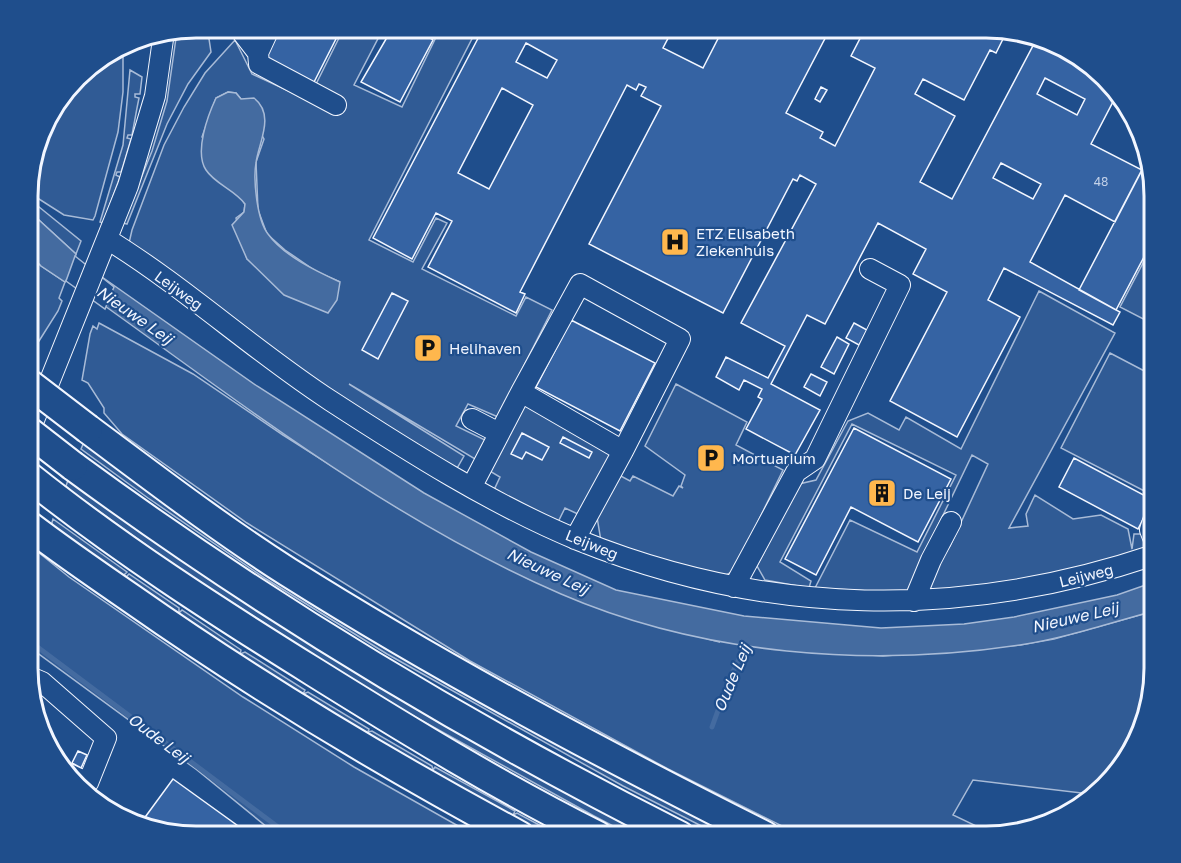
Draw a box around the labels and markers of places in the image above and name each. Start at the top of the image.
place label: ETZ Elisabeth Ziekenhuis [696,224,795,259]
hospital icon: ETZ Elisabeth Ziekenhuis [659,226,691,258]
parking icon: Helihaven [412,332,444,364]
place label: Helihaven [449,339,521,357]
parking icon: Mortuarium [695,442,727,474]
place label: Mortuarium [732,449,816,467]
building icon: De Leij [866,477,898,509]
place label: De Leij [903,484,951,502]

